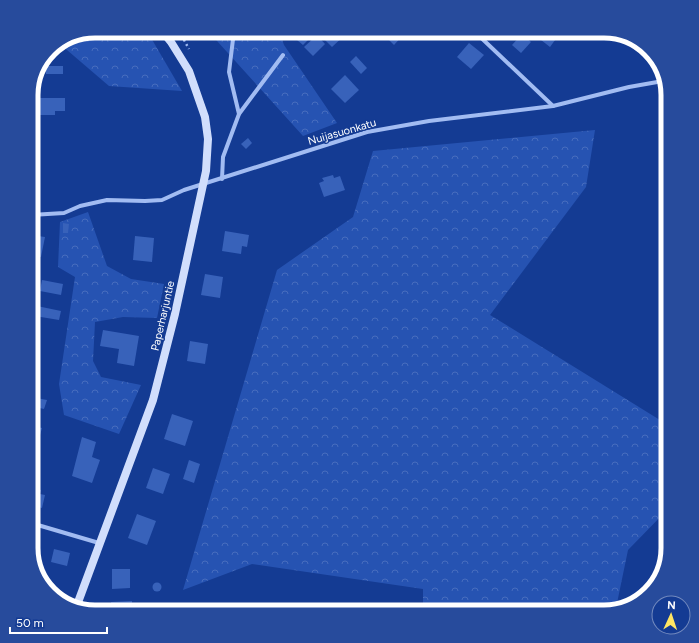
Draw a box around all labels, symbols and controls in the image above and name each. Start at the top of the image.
street label: Nuijasuonkatu [306,116,378,148]
street label: Paperharjuntie [149,280,177,352]
north arrow [651,595,691,635]
text: N [667,599,676,612]
scale bar [10,609,107,635]
text: 50 m [16,616,44,630]

